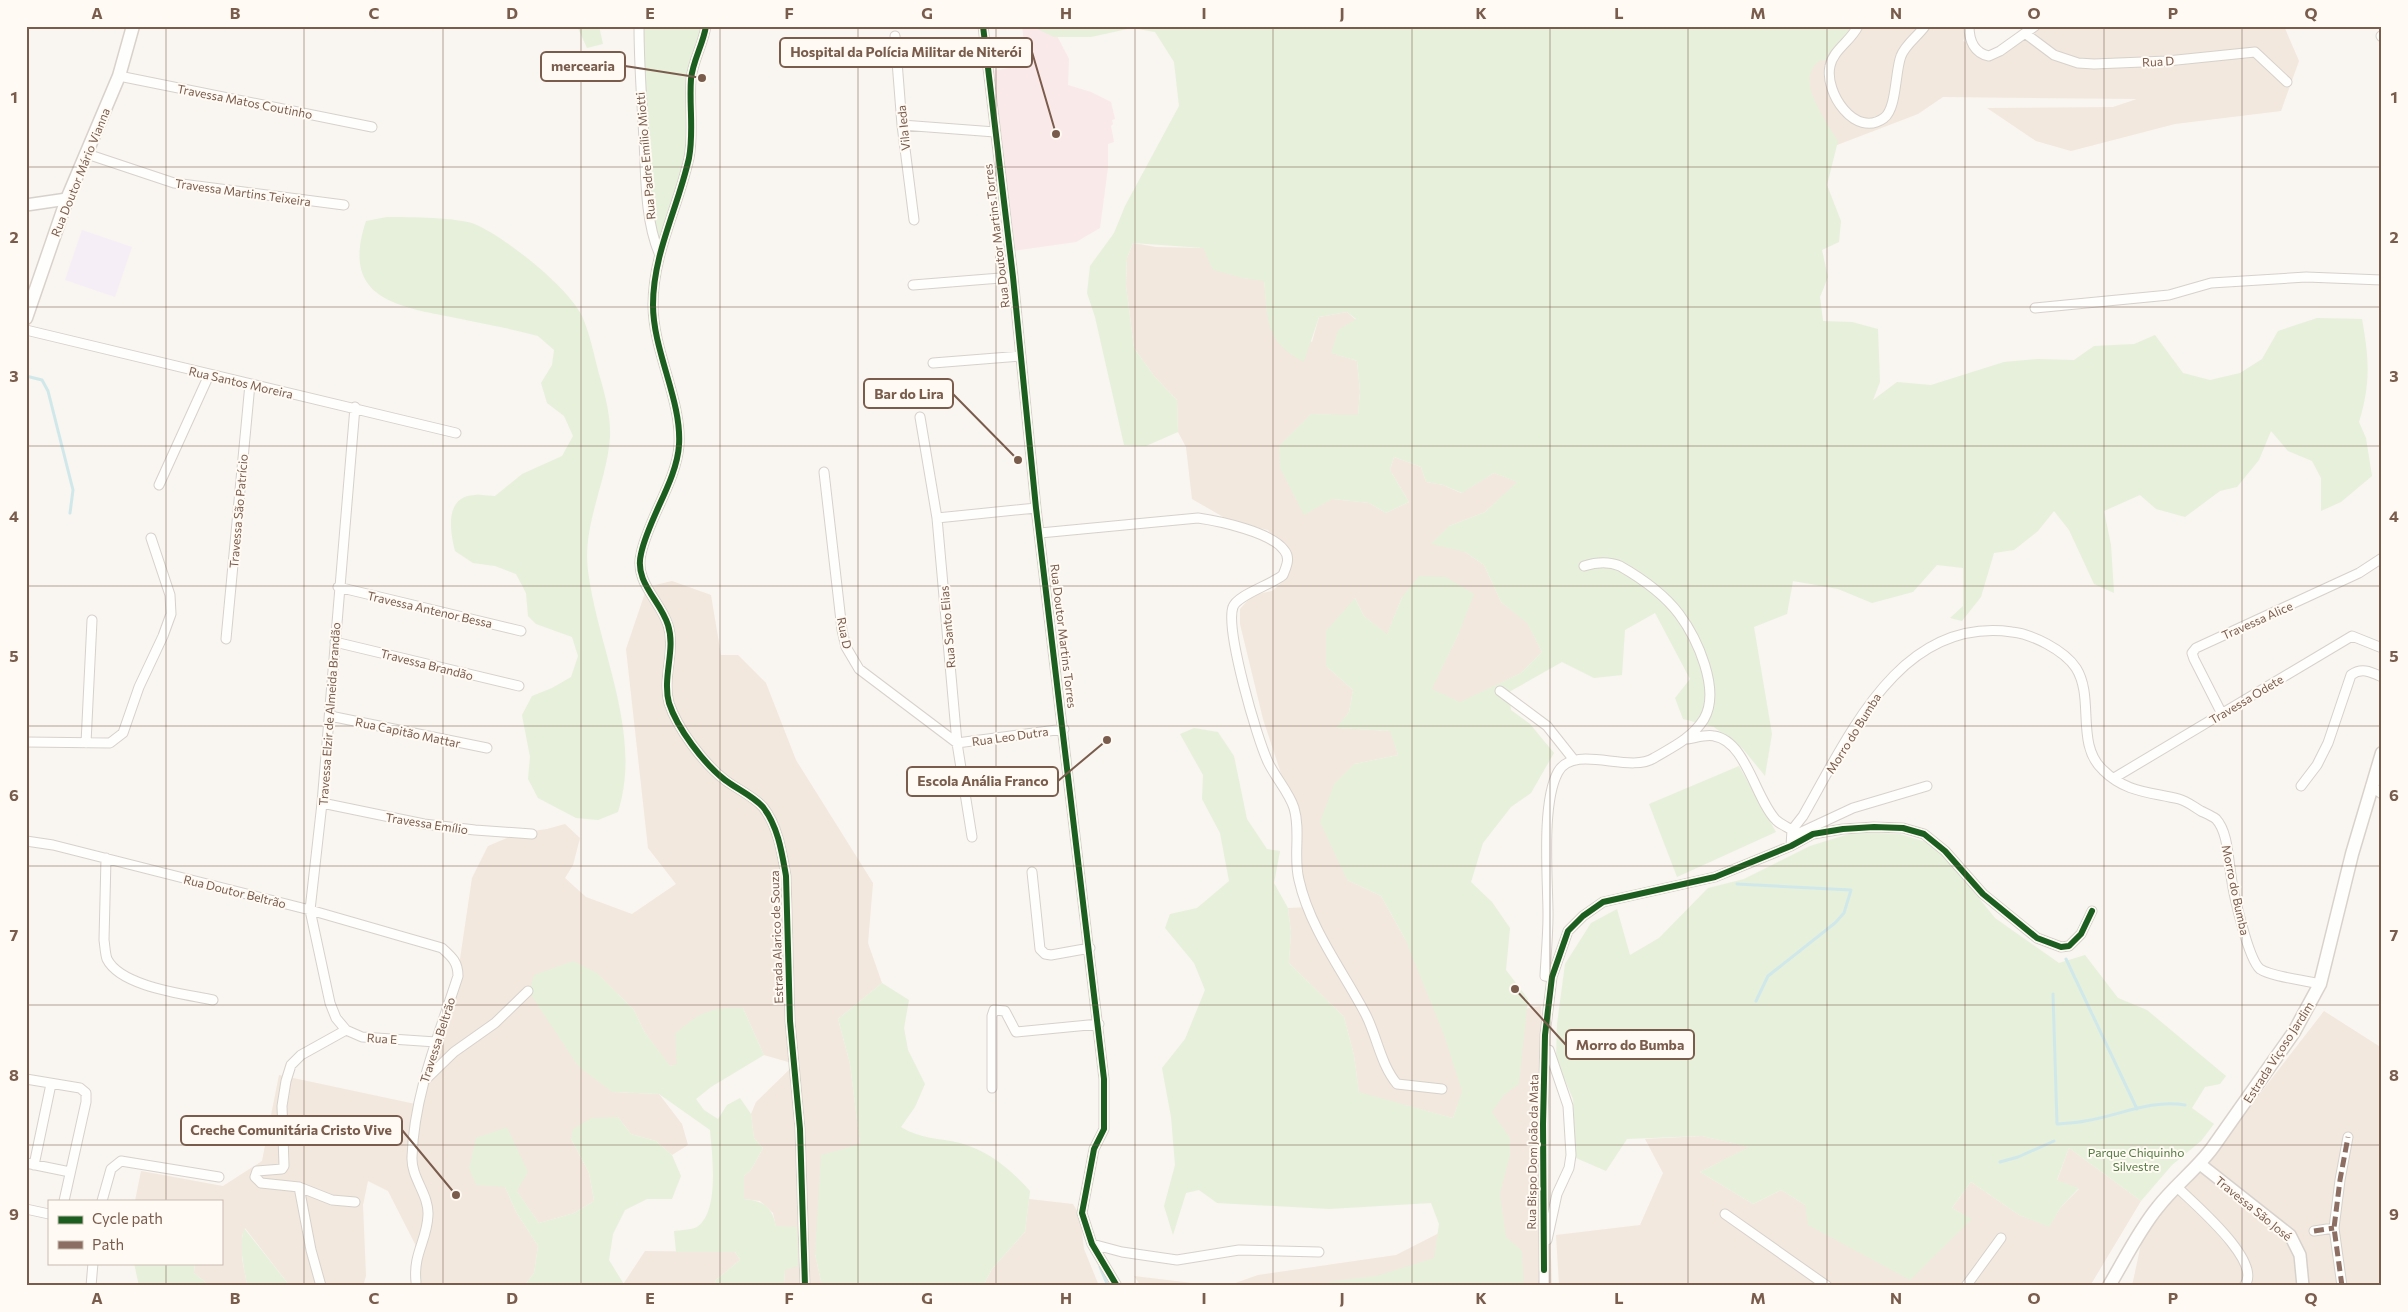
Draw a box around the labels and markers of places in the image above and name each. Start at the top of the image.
callout: Hospital da Polícia Militar de Niterói [780,38,1032,67]
callout: mercearia [541,52,625,81]
callout: Bar do Lira [864,379,953,408]
callout: Escola Anália Franco [907,767,1058,796]
callout: Morro do Bumba [1566,1030,1694,1059]
callout: Creche Comunitária Cristo Vive [181,1116,402,1145]

